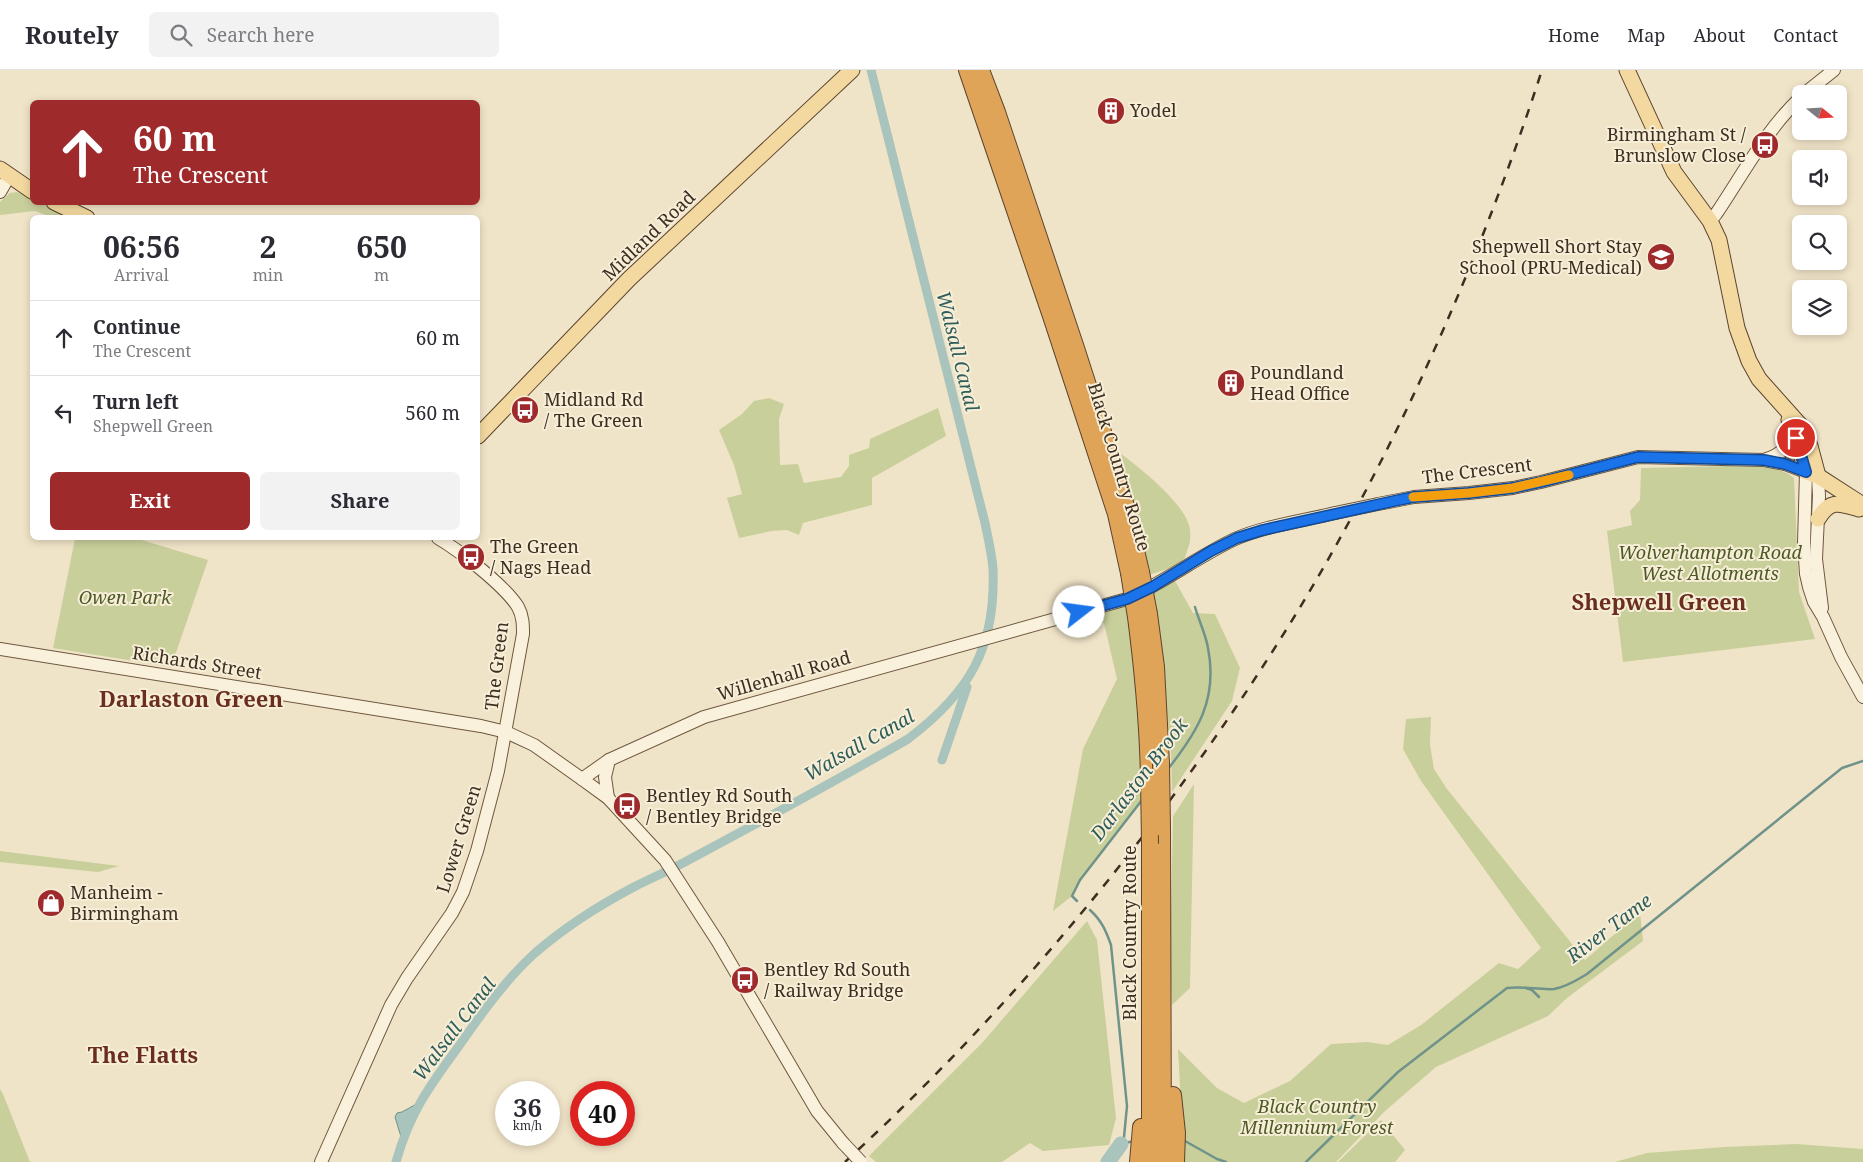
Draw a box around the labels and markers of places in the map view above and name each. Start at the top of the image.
building icon: Yodel [1096,96,1126,126]
place label: Yodel [1129,98,1177,122]
place label: Birmingham St / Brunslow Close [1607,122,1747,167]
bus stop icon: Birmingham St / Brunslow Close [1750,130,1780,160]
place label: Shepwell Short Stay School (PRU-Medical) [1460,234,1643,279]
school or university icon: Shepwell Short Stay School (PRU-Medical) [1646,242,1676,272]
place label: Poundland Head Office [1250,360,1350,405]
building icon: Poundland Head Office [1216,368,1246,398]
place label: Midland Rd / The Green [544,387,644,432]
bus stop icon: Midland Rd / The Green [510,395,540,425]
pin [1775,417,1817,459]
place label: The Green / Nags Head [490,534,591,579]
bus stop icon: The Green / Nags Head [456,542,486,572]
place label: Bentley Rd South / Bentley Bridge [646,783,792,828]
bus stop icon: Bentley Rd South / Bentley Bridge [612,791,642,821]
place label: Manheim - Birmingham [70,880,179,925]
shop icon: Manheim - Birmingham [36,888,66,918]
place label: Bentley Rd South / Railway Bridge [764,957,910,1002]
bus stop icon: Bentley Rd South / Railway Bridge [730,965,760,995]

